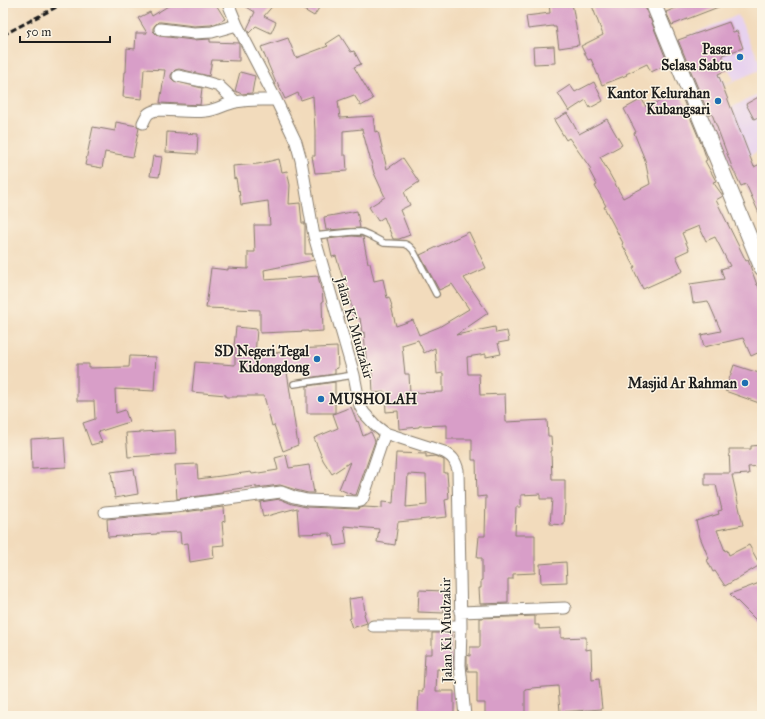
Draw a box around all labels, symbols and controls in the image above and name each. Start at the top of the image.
scale bar [20,18,110,44]
text: 50 m [26,25,51,39]
place label: Pasar Selasa Sabtu [661,41,733,74]
marker: Pasar Selasa Sabtu [735,52,745,62]
place label: Kantor Kelurahan Kubangsari [607,85,710,119]
marker: Kantor Kelurahan Kubangsari [713,96,723,106]
street label: Jalan Ki Mudzakir [330,273,377,382]
place label: SD Negeri Tegal Kidongdong [214,343,310,377]
marker: SD Negeri Tegal Kidongdong [312,354,322,364]
place label: Masjid Ar Rahman [628,375,737,393]
marker: Masjid Ar Rahman [740,378,750,388]
place label: MUSHOLAH [329,391,417,408]
marker: MUSHOLAH [316,394,326,404]
street label: Jalan Ki Mudzakir [437,577,457,685]

